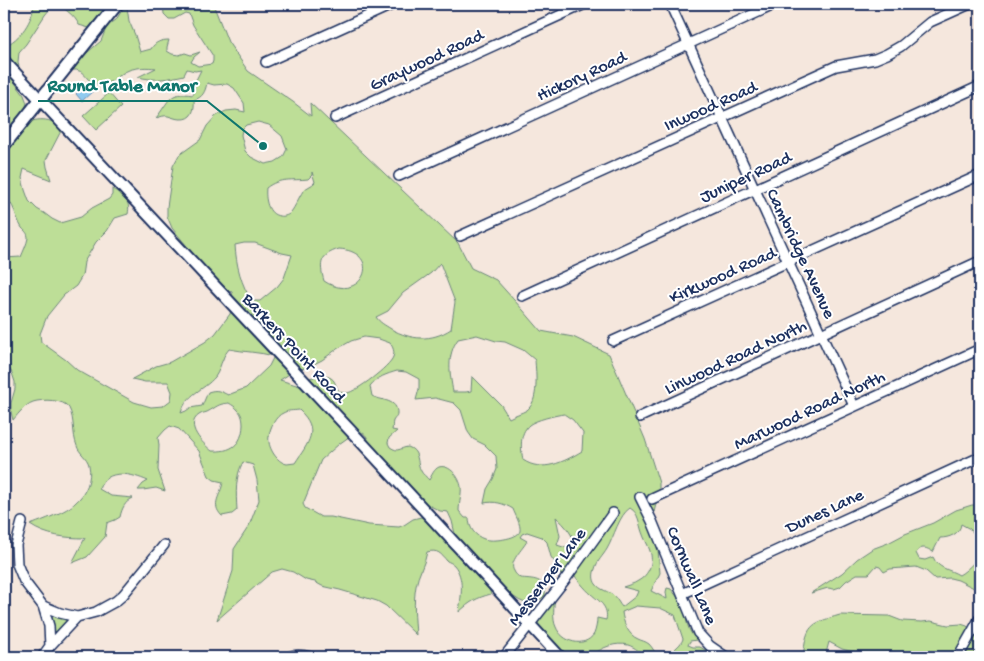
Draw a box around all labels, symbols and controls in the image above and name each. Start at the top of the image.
street label: Graywood Road [367,25,489,97]
street label: Hickory Road [534,47,632,107]
callout: Round Table Manor [38,67,207,101]
text: Round Table Manor [46,76,199,99]
street label: Inwood Road [661,77,762,137]
street label: Juniper Road [697,147,796,209]
street label: Cambridge Avenue [760,186,839,323]
street label: Kirkwood Road [666,243,781,309]
street label: Barkers Point Road [236,289,351,409]
street label: Linwood Road North [662,316,811,400]
street label: Marwood Road North [731,367,889,456]
street label: Dunes Lane [782,485,868,540]
street label: Messenger Lane [504,524,592,631]
street label: Cornwall Lane [661,524,721,629]

